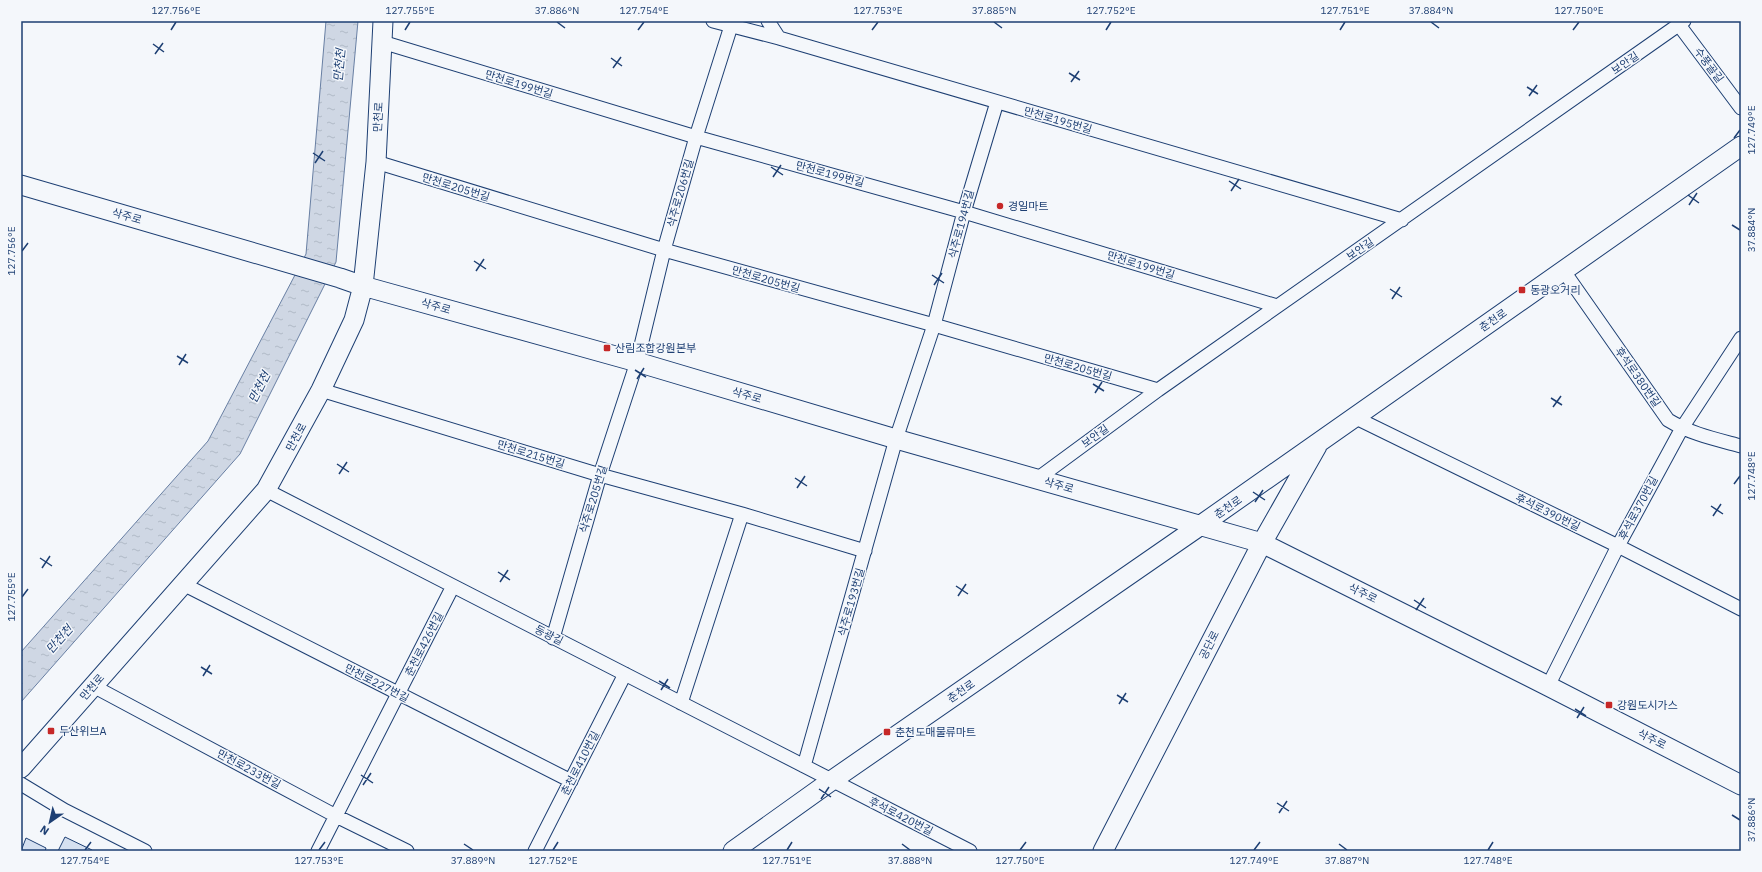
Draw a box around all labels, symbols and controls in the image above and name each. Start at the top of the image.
text: 127.756°E [151,4,201,17]
text: 127.755°E [385,4,435,17]
text: 37.886°N [535,4,579,17]
text: 127.754°E [619,4,669,17]
text: 127.753°E [853,4,903,17]
text: 37.885°N [972,4,1016,17]
text: 127.752°E [1086,4,1136,17]
text: 127.751°E [1320,4,1370,17]
text: 37.884°N [1409,4,1453,17]
text: 127.750°E [1554,4,1604,17]
street label: 수풍골길 [1691,45,1727,85]
water label: 만천천 [330,46,348,82]
street label: 보안길 [1609,49,1641,77]
street label: 만천로199번길 [483,67,555,101]
street label: 만천로 [370,101,386,133]
street label: 만천로195번길 [1022,104,1094,136]
text: 127.749°E [1745,105,1758,155]
street label: 삭주로206번길 [664,157,696,229]
street label: 만천로199번길 [794,158,866,190]
street label: 만천로205번길 [420,170,492,204]
street label: 삭주로194번길 [945,188,977,260]
place label: 경일마트 [1008,199,1048,213]
marker: 경일마트 [995,201,1005,211]
street label: 삭주로 [110,205,144,227]
text: 37.884°N [1745,208,1758,252]
text: 127.756°E [5,226,18,276]
street label: 보안길 [1344,235,1376,263]
street label: 만천로199번길 [1105,248,1177,282]
street label: 만천로205번길 [730,263,802,295]
place label: 동광오거리 [1530,283,1581,297]
marker: 동광오거리 [1517,285,1527,295]
street label: 삭주로 [419,295,453,317]
street label: 춘천로 [1477,306,1509,334]
place label: 산림조합강원본부 [615,341,696,355]
marker: 산림조합강원본부 [602,343,612,353]
street label: 후석로380번길 [1612,344,1664,410]
street label: 만천로205번길 [1042,351,1114,383]
water label: 만천천 [245,367,274,405]
street label: 삭주로 [730,384,764,406]
street label: 만천로 [283,420,309,454]
street label: 보안길 [1079,421,1111,451]
street label: 만천로215번길 [495,437,567,471]
text: 127.748°E [1745,451,1758,501]
street label: 삭주로205번길 [576,463,610,535]
street label: 삭주로 [1042,474,1076,496]
street label: 후석로370번길 [1615,474,1661,542]
street label: 후석로390번길 [1513,490,1583,534]
street label: 춘천로 [1212,493,1244,521]
street label: 삭주로193번길 [835,566,867,638]
text: 127.755°E [5,572,18,622]
street label: 삭주로 [1346,580,1380,606]
street label: 춘천로426번길 [402,609,446,679]
water label: 만천천 [42,620,77,656]
street label: 동광길 [532,622,566,648]
street label: 공단로 [1196,628,1222,662]
street label: 만천로227번길 [342,661,412,705]
street label: 만천로 [77,671,107,703]
street label: 춘천로 [945,677,977,705]
place label: 강원도시가스 [1617,698,1678,712]
marker: 강원도시가스 [1604,700,1614,710]
place label: 두산위브A [59,724,107,738]
place label: 춘천도매물류마트 [895,725,976,739]
marker: 두산위브A [46,726,56,736]
street label: 삭주로 [1635,726,1669,752]
marker: 춘천도매물류마트 [882,727,892,737]
street label: 춘천로410번길 [558,728,602,798]
street label: 만천로233번길 [215,746,283,792]
street label: 후석로420번길 [866,794,936,838]
text: 37.886°N [1745,798,1758,842]
north arrow [30,802,70,842]
text: N [37,822,52,838]
text: 127.754°E [60,854,110,867]
text: 127.753°E [294,854,344,867]
text: 37.889°N [451,854,495,867]
text: 127.752°E [528,854,578,867]
text: 127.751°E [762,854,812,867]
text: 37.888°N [888,854,932,867]
text: 127.750°E [995,854,1045,867]
text: 127.749°E [1229,854,1279,867]
text: 37.887°N [1325,854,1369,867]
text: 127.748°E [1463,854,1513,867]

